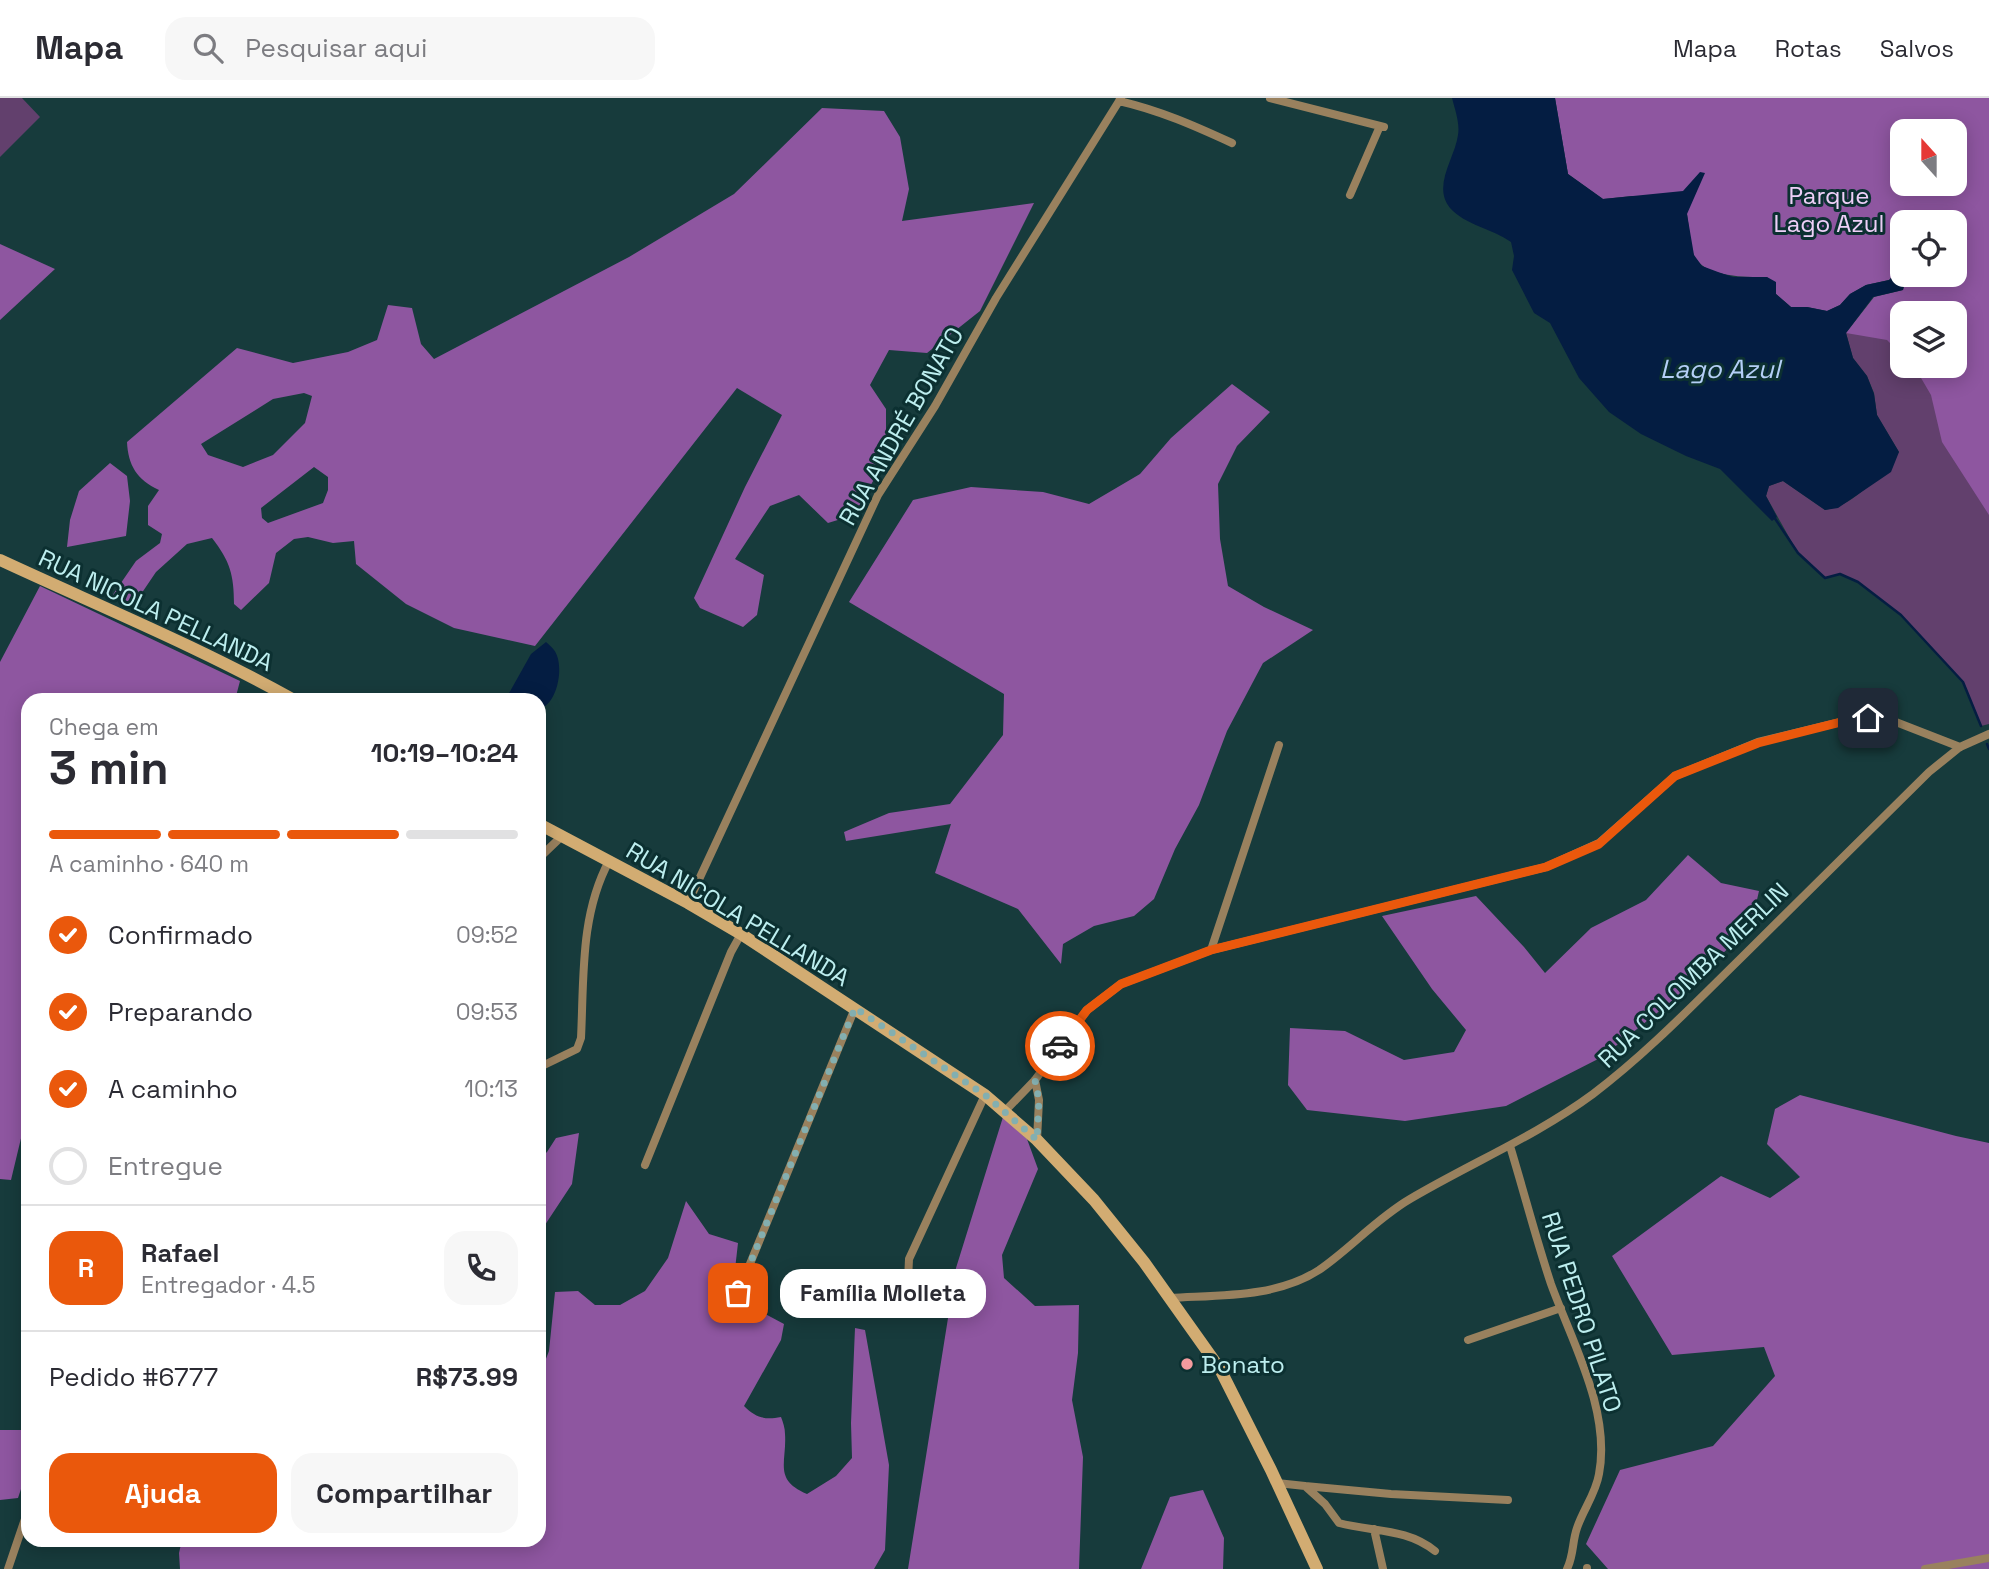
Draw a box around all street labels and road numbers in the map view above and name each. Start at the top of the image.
street label: RUA ANDRÉ BONATO [832,321,970,531]
street label: RUA NICOLA PELLANDA [34,542,278,678]
street label: RUA NICOLA PELLANDA [621,835,855,993]
street label: RUA COLOMBA MERLIN [1591,876,1795,1074]
street label: RUA PEDRO PILATO [1535,1208,1629,1416]

